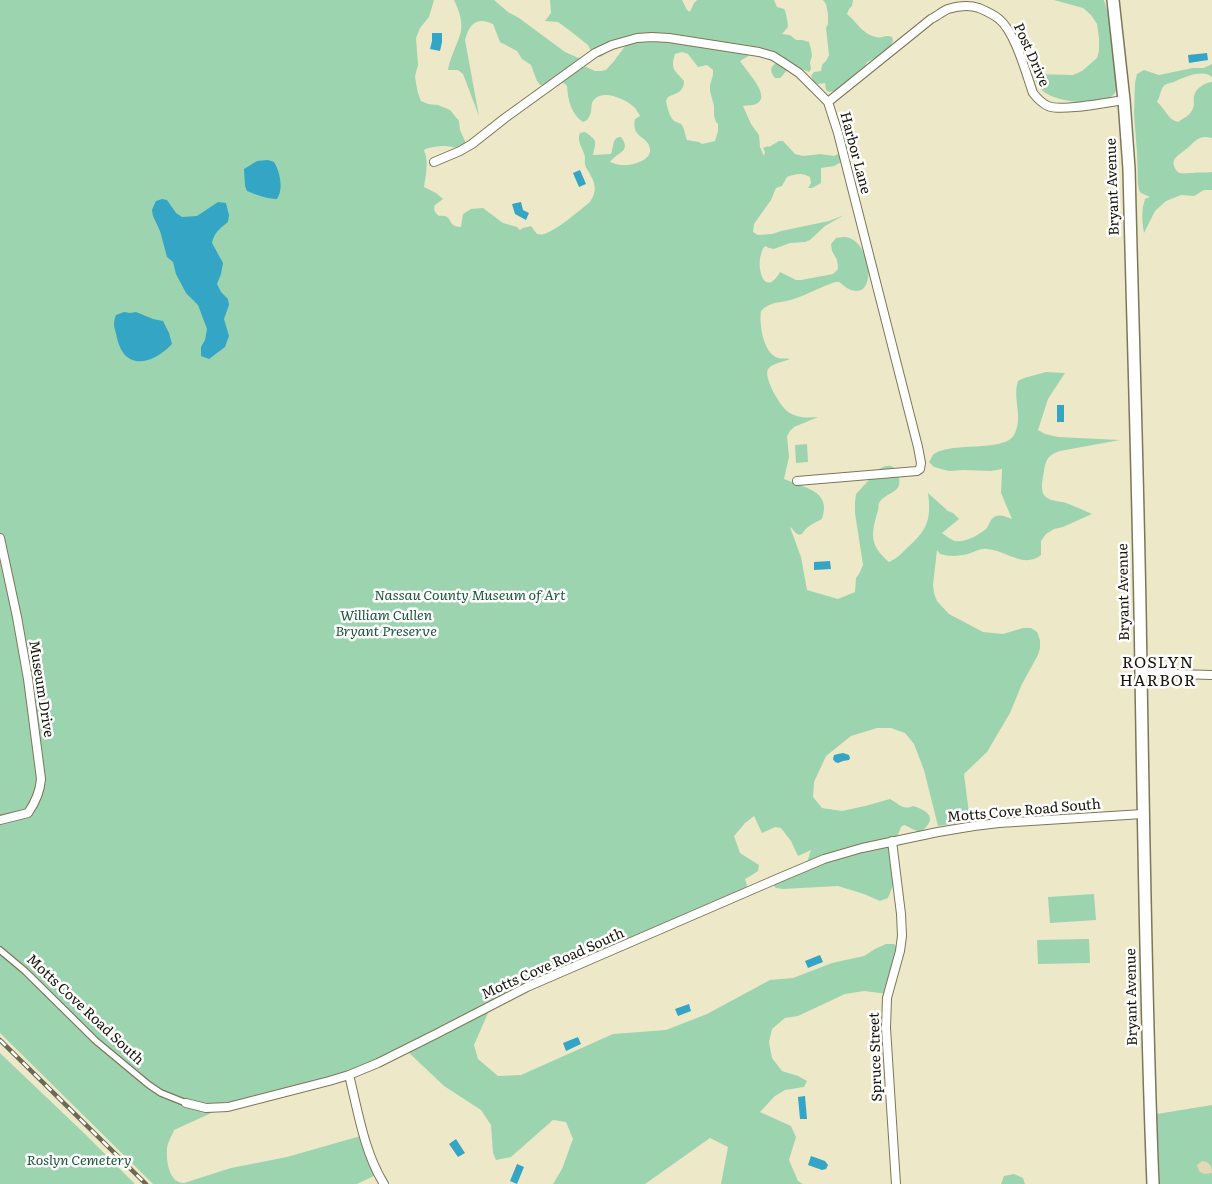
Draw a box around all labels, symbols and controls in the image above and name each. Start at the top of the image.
street label: Post Drive [1010,21,1052,89]
street label: Harbor Lane [836,110,874,196]
street label: Bryant Avenue [1103,138,1123,236]
street label: Bryant Avenue [1115,543,1133,641]
park label: Nassau County Museum of Art [374,588,566,604]
park label: William Cullen Bryant Preserve [335,608,437,640]
street label: Museum Drive [25,639,57,739]
district label: ROSLYN HARBOR [1119,653,1197,691]
street label: Motts Cove Road South [946,796,1102,826]
street label: Motts Cove Road South [479,925,627,1003]
street label: Bryant Avenue [1123,948,1141,1046]
street label: Motts Cove Road South [23,951,147,1069]
street label: Spruce Street [866,1012,886,1102]
park label: Roslyn Cemetery [27,1153,131,1169]

